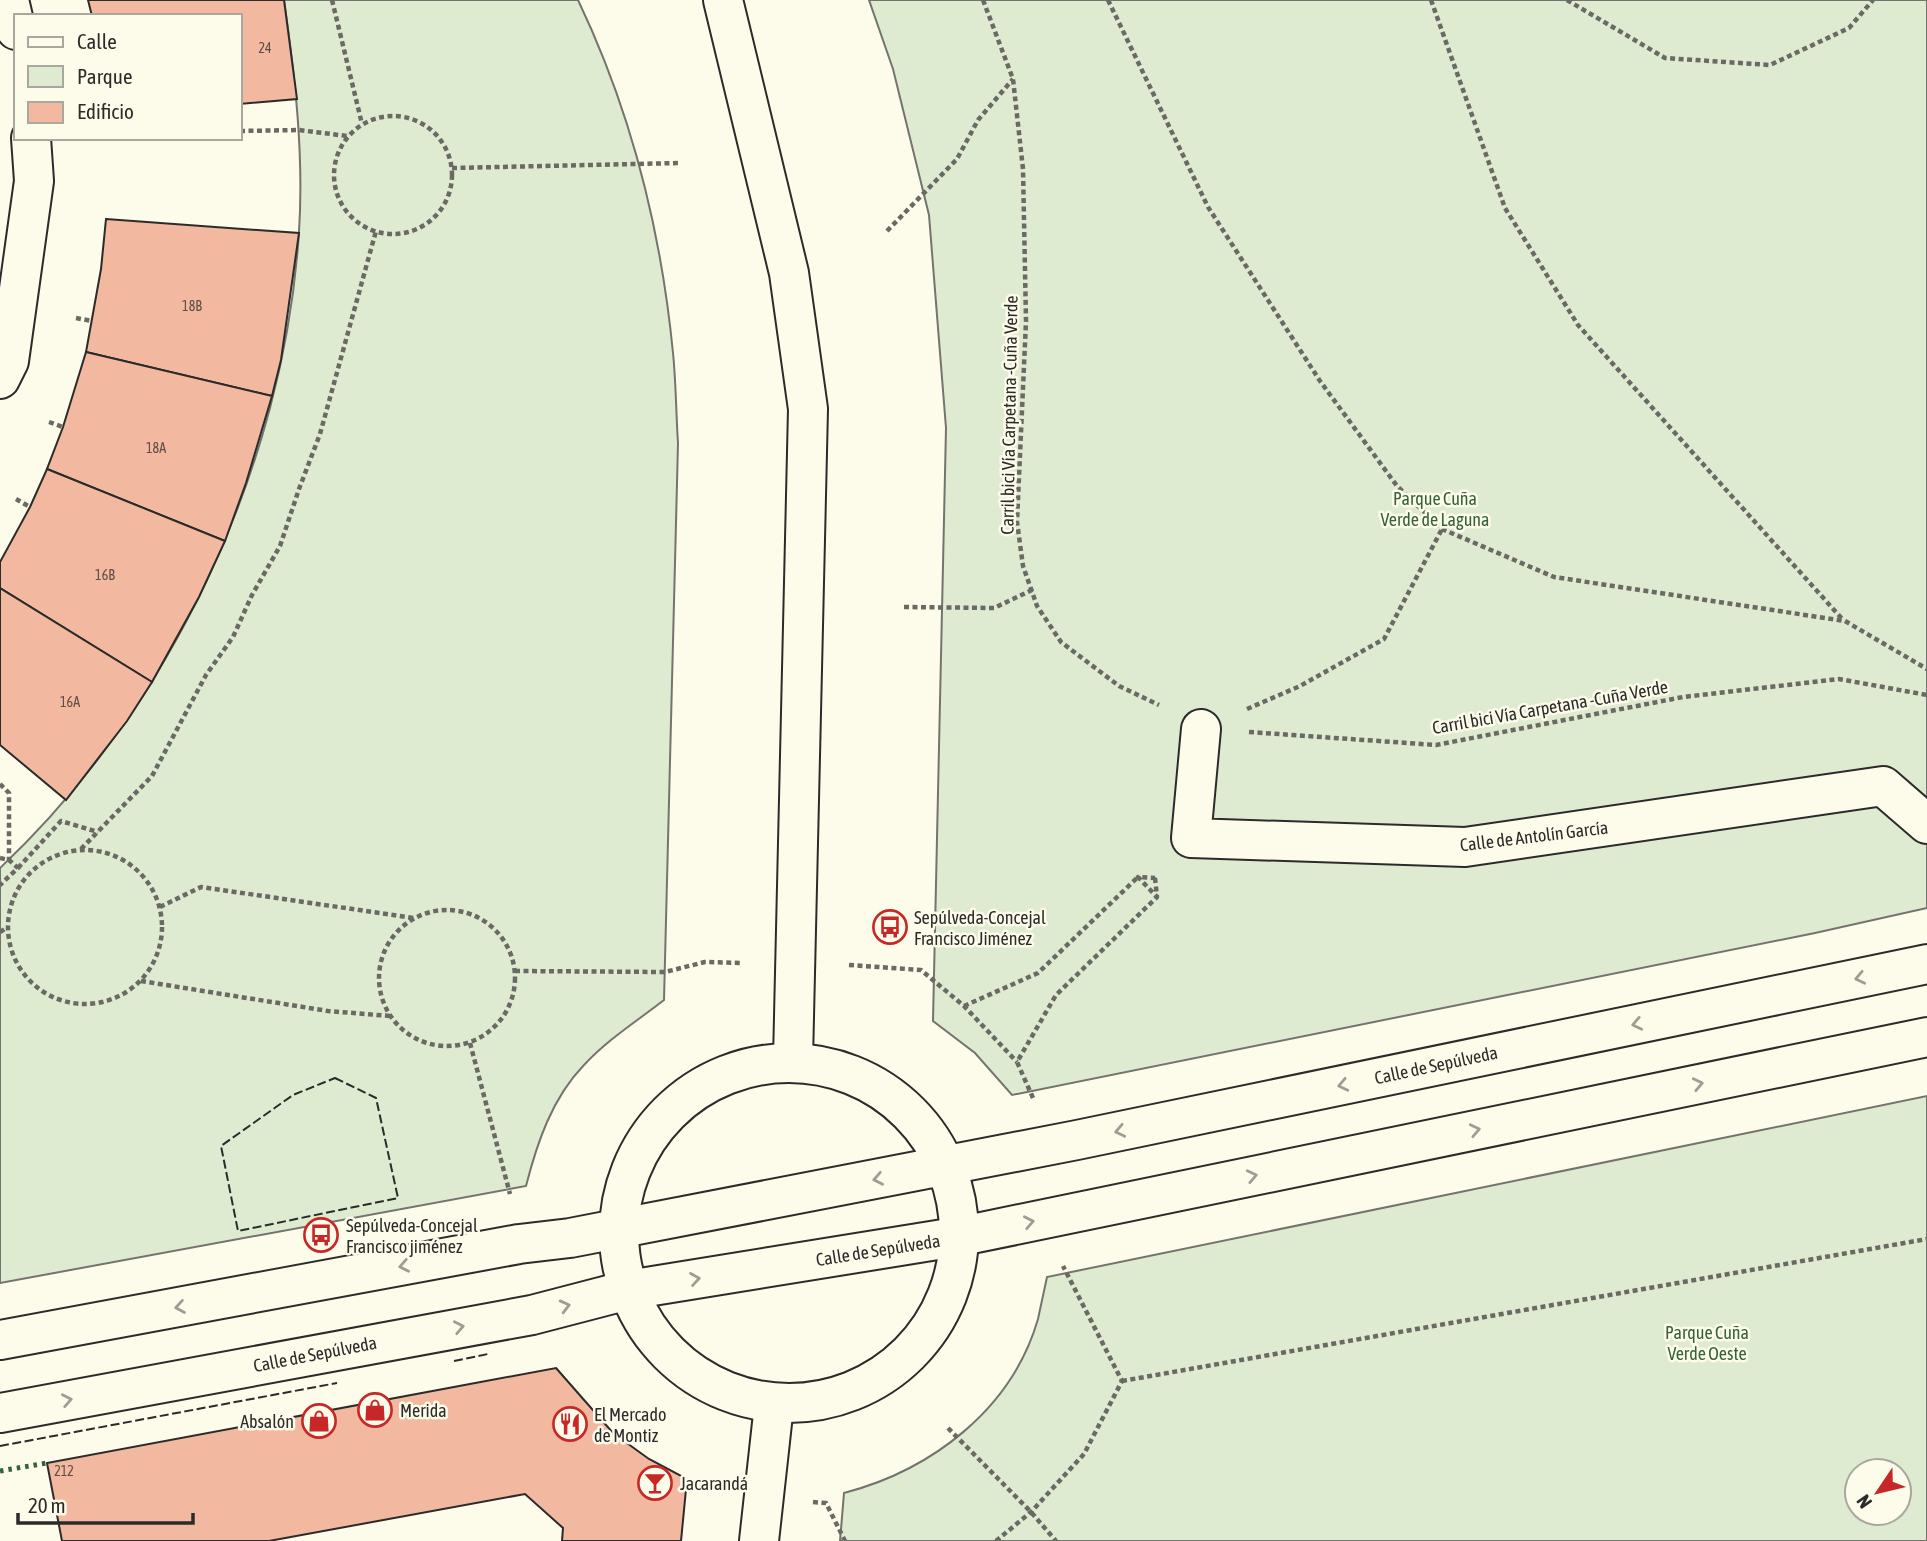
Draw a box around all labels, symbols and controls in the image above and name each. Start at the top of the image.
legend [14,14,242,140]
text: Calle [77,29,117,53]
house number: 24 [258,40,272,56]
text: Parque [77,64,132,88]
text: Edificio [77,99,134,123]
street label: Carril bici Vía Carpetana -Cuña Verde [996,295,1022,535]
house number: 18B [182,298,202,314]
house number: 18A [146,440,166,456]
park label: Parque Cuña Verde de Laguna [1381,488,1489,530]
house number: 16B [95,567,115,583]
street label: Carril bici Vía Carpetana -Cuña Verde [1430,676,1670,738]
house number: 16A [60,694,80,710]
street label: Calle de Antolín García [1459,816,1609,856]
place label: Sepúlveda-Concejal Francisco Jiménez [914,907,1046,949]
bus stop icon: Sepúlveda-Concejal Francisco Jiménez [871,908,909,946]
one-way arrow [1854,969,1866,984]
one-way arrow [1631,1015,1643,1030]
street label: Calle de Sepúlveda [1372,1042,1500,1088]
one-way arrow [1337,1076,1349,1091]
one-way arrow [1692,1078,1704,1093]
one-way arrow [1114,1123,1126,1138]
one-way arrow [1469,1124,1481,1139]
one-way arrow [1246,1170,1258,1185]
one-way arrow [872,1171,884,1186]
place label: Sepúlveda-Concejal Francisco jiménez [346,1215,478,1257]
bus stop icon: Sepúlveda-Concejal Francisco jiménez [302,1216,340,1254]
one-way arrow [1023,1216,1035,1231]
street label: Calle de Sepúlveda [814,1230,942,1270]
one-way arrow [398,1258,409,1273]
one-way arrow [689,1272,701,1287]
one-way arrow [174,1299,186,1314]
one-way arrow [559,1300,571,1314]
one-way arrow [453,1321,465,1336]
park label: Parque Cuña Verde Oeste [1665,1322,1749,1364]
street label: Calle de Sepúlveda [251,1332,379,1376]
shop icon: Merida [356,1391,394,1429]
one-way arrow [61,1394,73,1409]
place label: Merida [400,1400,447,1421]
shop icon: Absalón [300,1402,338,1440]
place label: El Mercado de Montiz [594,1404,666,1446]
restaurant icon: El Mercado de Montiz [551,1405,589,1443]
place label: Absalón [240,1411,294,1432]
north arrow [1843,1457,1913,1527]
house number: 212 [54,1463,74,1479]
bar icon: Jacarandá [636,1464,674,1502]
place label: Jacarandá [680,1473,748,1494]
scale bar [18,1482,192,1526]
text: N [1852,1491,1876,1513]
text: 20 m [28,1493,66,1517]

